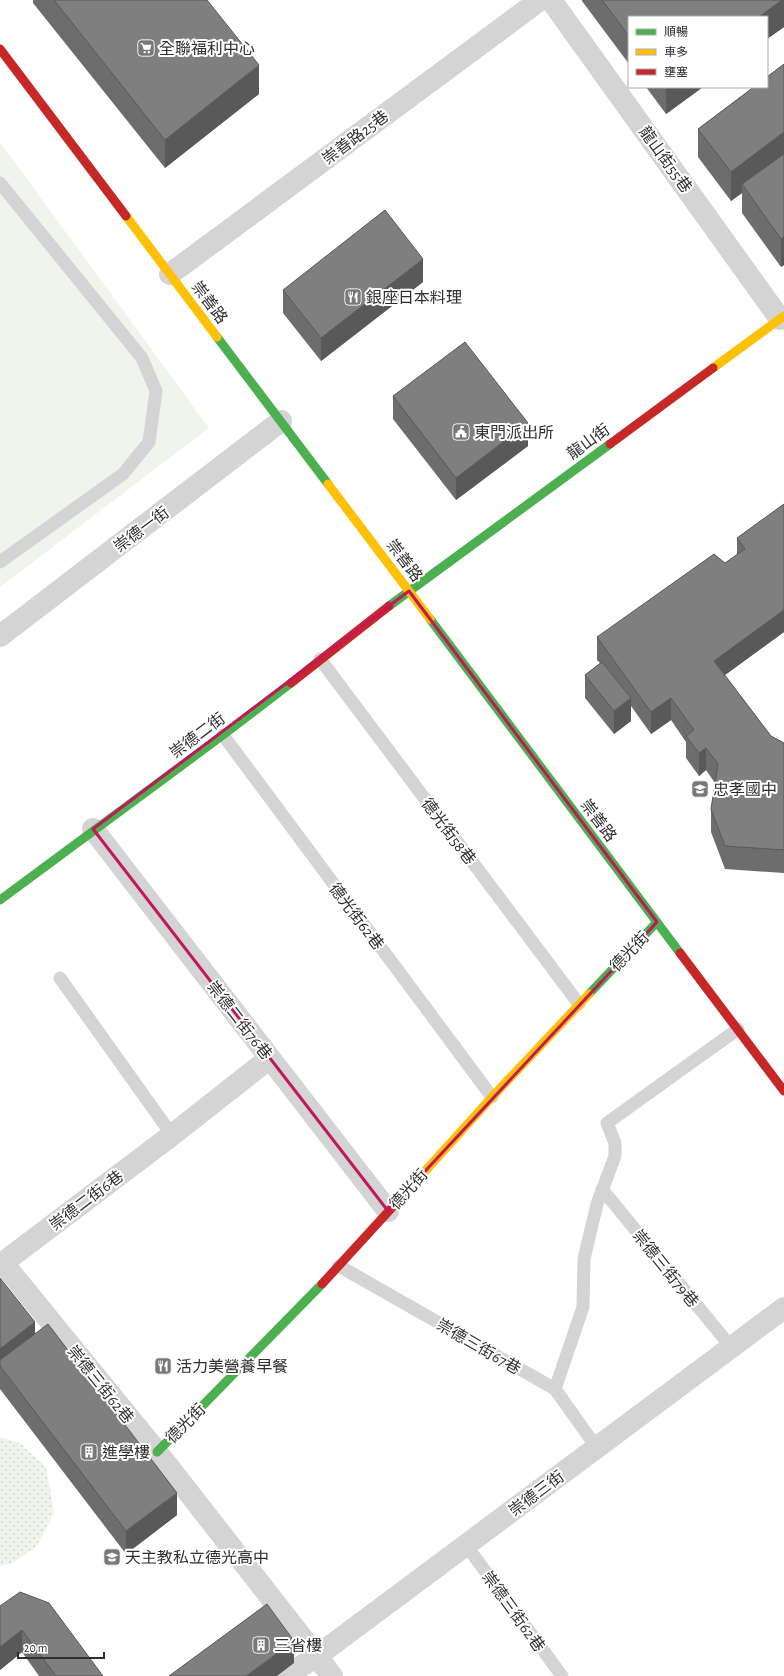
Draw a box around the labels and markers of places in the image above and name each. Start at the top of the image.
supermarket icon: 全聯福利中心 [136,38,156,58]
place label: 全聯福利中心 [159,40,255,57]
restaurant icon: 銀座日本料理 [343,287,363,307]
place label: 銀座日本料理 [366,289,462,306]
public building icon: 東門派出所 [451,422,471,442]
place label: 東門派出所 [474,424,554,441]
school or university icon: 忠孝國中 [690,779,710,799]
place label: 忠孝國中 [713,782,777,798]
restaurant icon: 活力美營養早餐 [153,1356,173,1376]
place label: 活力美營養早餐 [176,1358,288,1375]
building icon: 進學樓 [79,1442,99,1462]
place label: 進學樓 [102,1444,150,1461]
school or university icon: 天主教私立德光高中 [102,1547,122,1567]
place label: 天主教私立德光高中 [125,1549,269,1566]
building icon: 三省樓 [251,1635,271,1655]
place label: 三省樓 [274,1638,322,1654]

